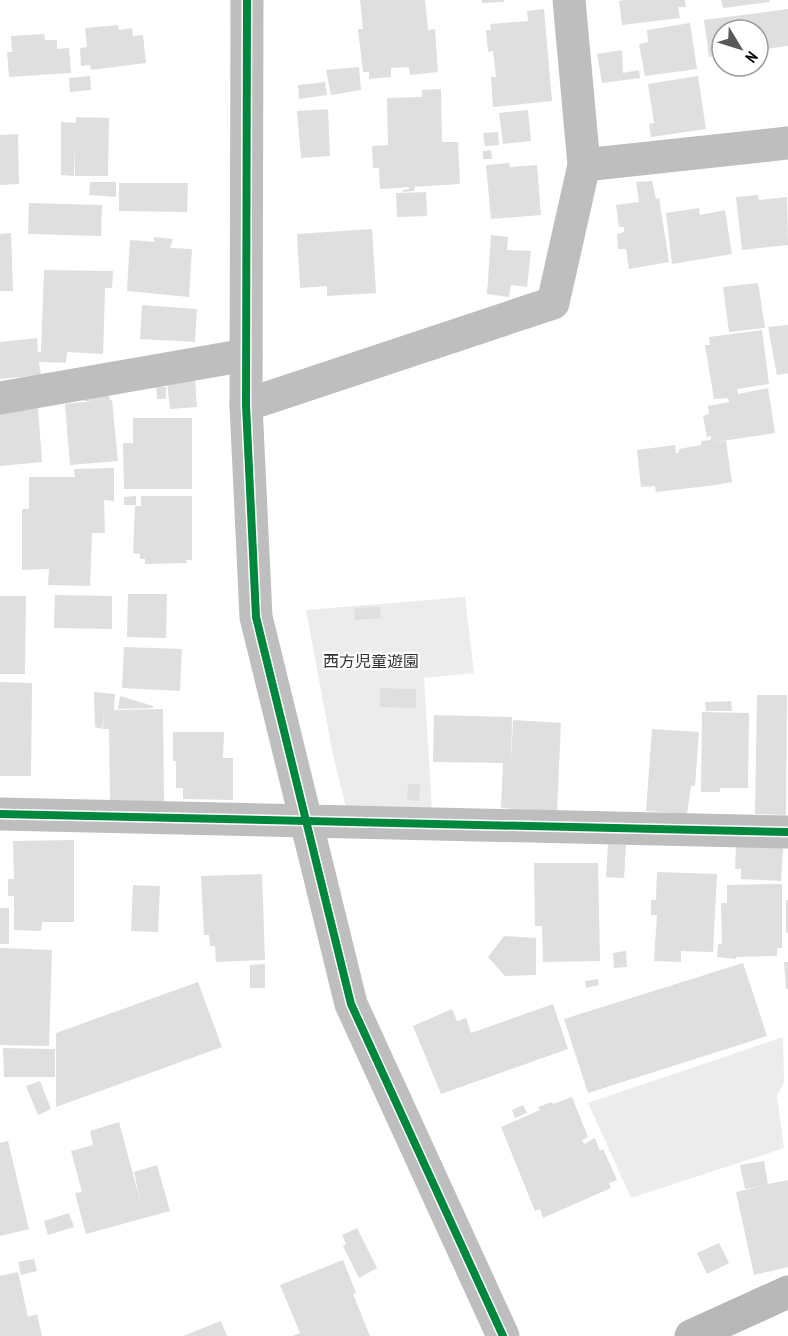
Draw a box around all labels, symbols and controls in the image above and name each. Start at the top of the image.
north arrow [710,18,770,78]
text: N [741,48,762,67]
park label: 西方児童遊園 [323,651,419,671]

